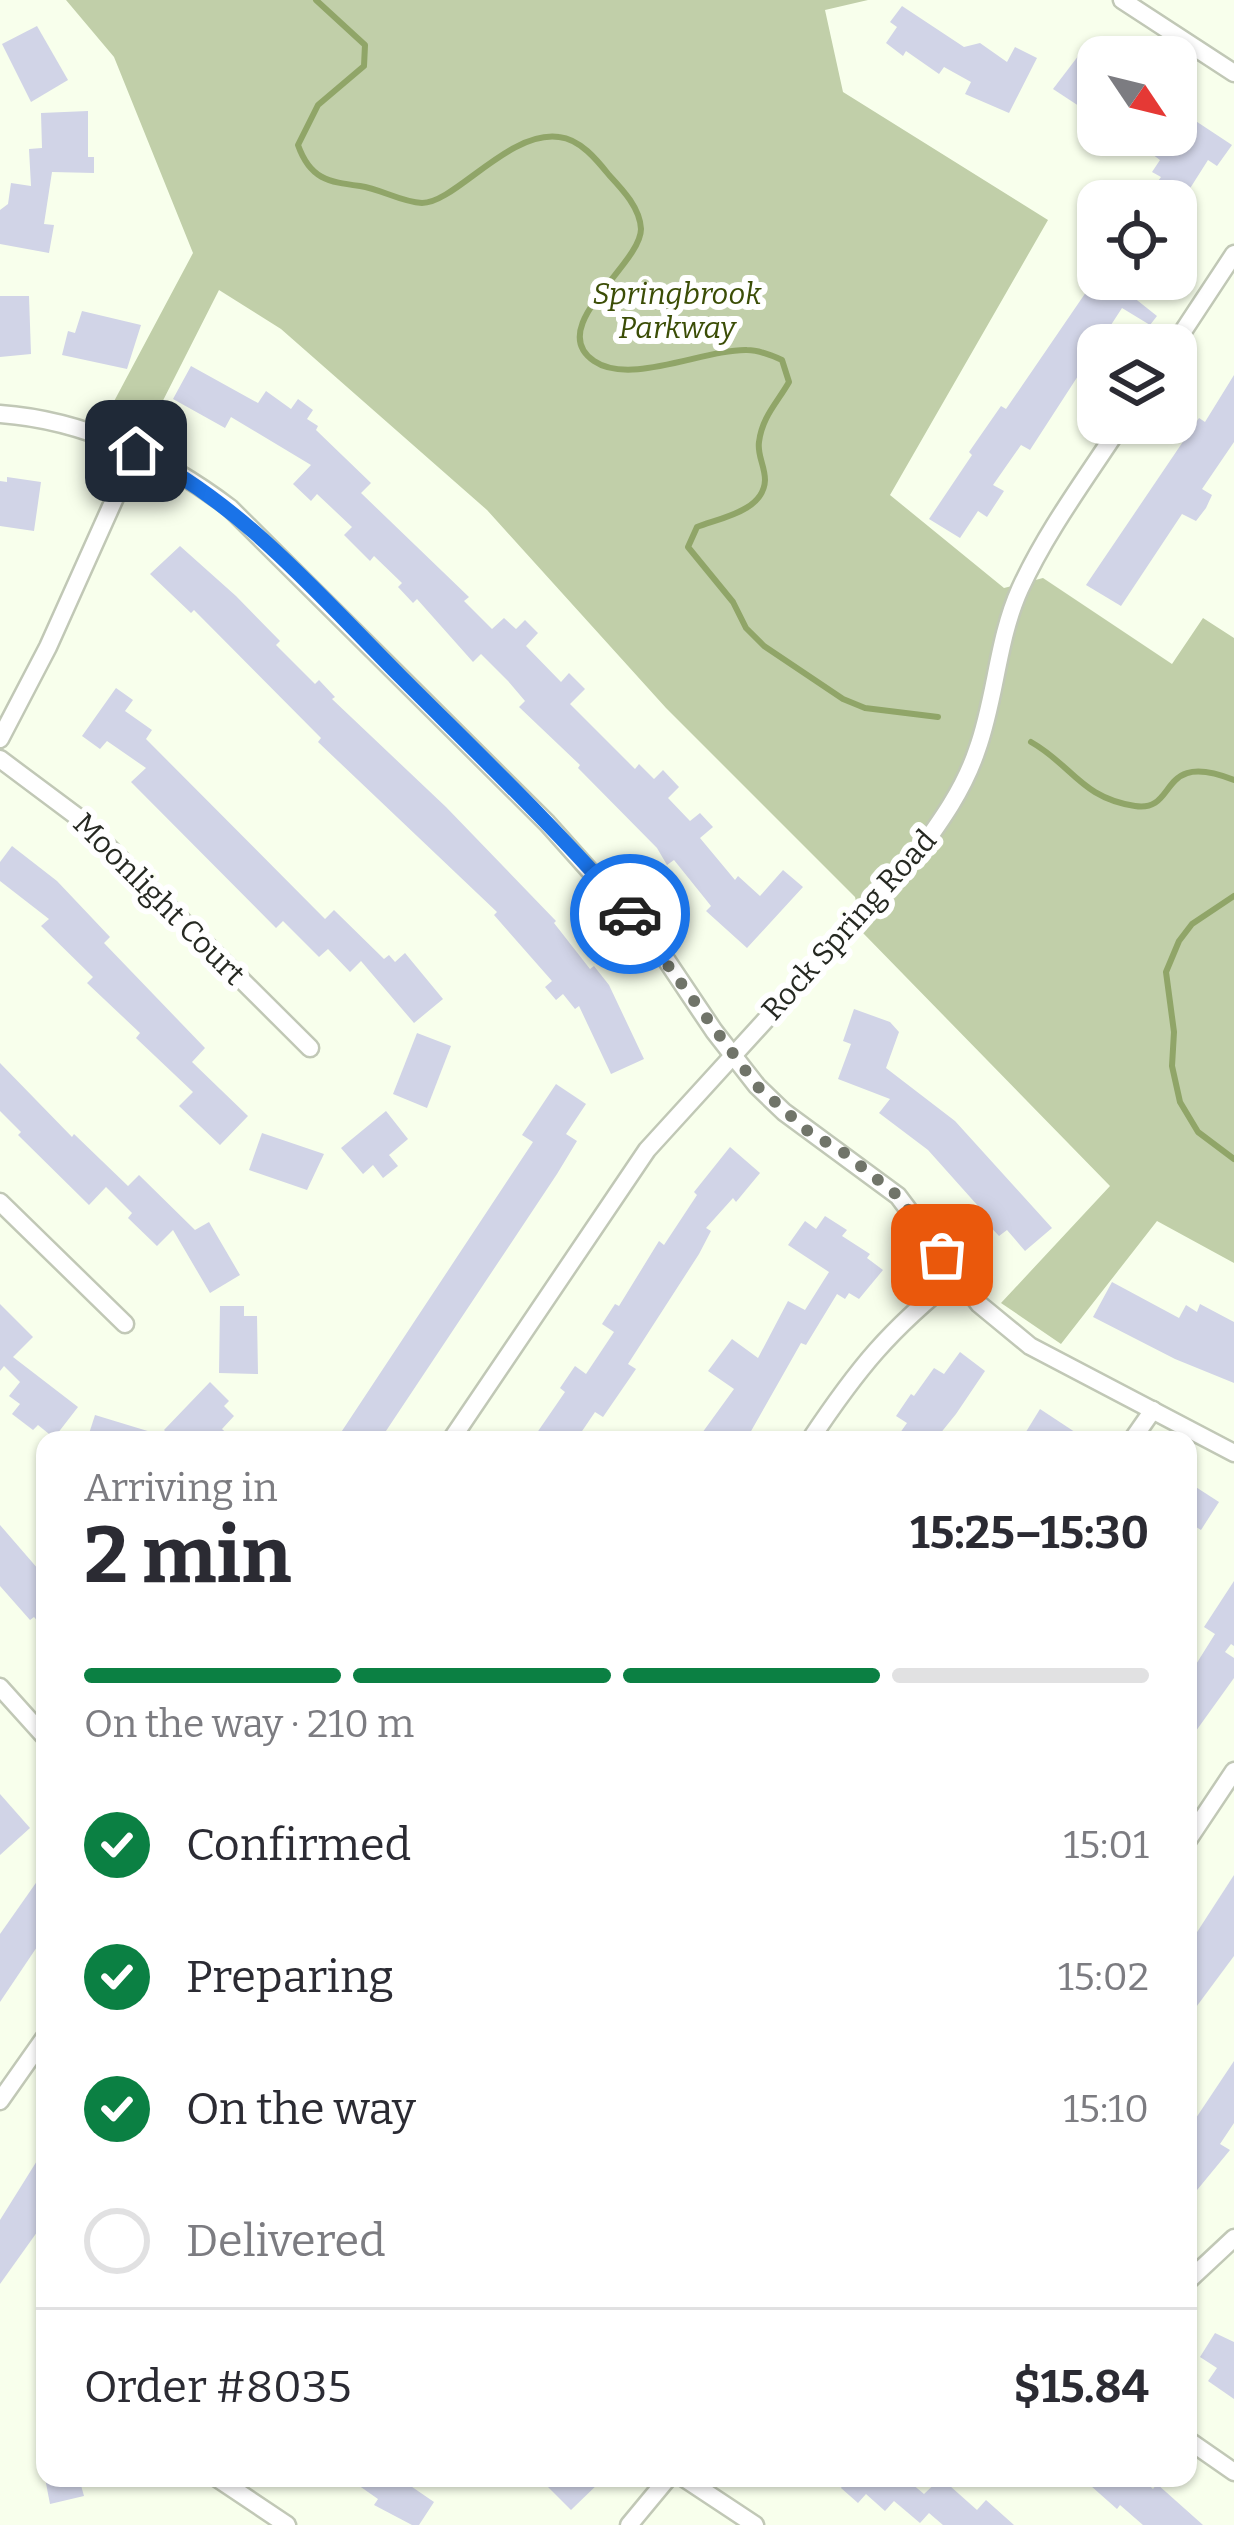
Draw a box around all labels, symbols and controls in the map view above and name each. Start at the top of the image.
north arrow [1077,36,1197,156]
map controls [1077,36,1197,444]
button: locate [1077,180,1197,300]
park label: Springbrook Parkway [593,276,762,346]
button: layers [1077,324,1197,444]
pin [85,400,187,502]
icon: home [103,418,169,484]
street label: Moonlight Court [66,806,252,992]
street label: Rock Spring Road [754,822,944,1027]
courier [570,854,690,974]
icon: car [597,881,663,947]
pin [891,1204,993,1306]
icon: bag [909,1222,975,1288]
text: Arriving in [84,1465,278,1511]
text: 15:25–15:30 [910,1506,1149,1560]
text: 2 min [84,1509,291,1603]
text: On the way · 210 m [84,1701,414,1747]
icon: check [84,1812,150,1878]
text: Confirmed [186,1818,411,1872]
text: 15:01 [1063,1822,1149,1868]
icon: check [84,1944,150,2010]
text: Preparing [186,1950,394,2004]
text: 15:02 [1058,1954,1149,2000]
icon: check [84,2076,150,2142]
text: On the way [186,2082,416,2136]
text: 15:10 [1063,2086,1149,2132]
text: Delivered [186,2214,386,2268]
text: Order #8035 [84,2360,351,2414]
text: $15.84 [1014,2360,1149,2414]

